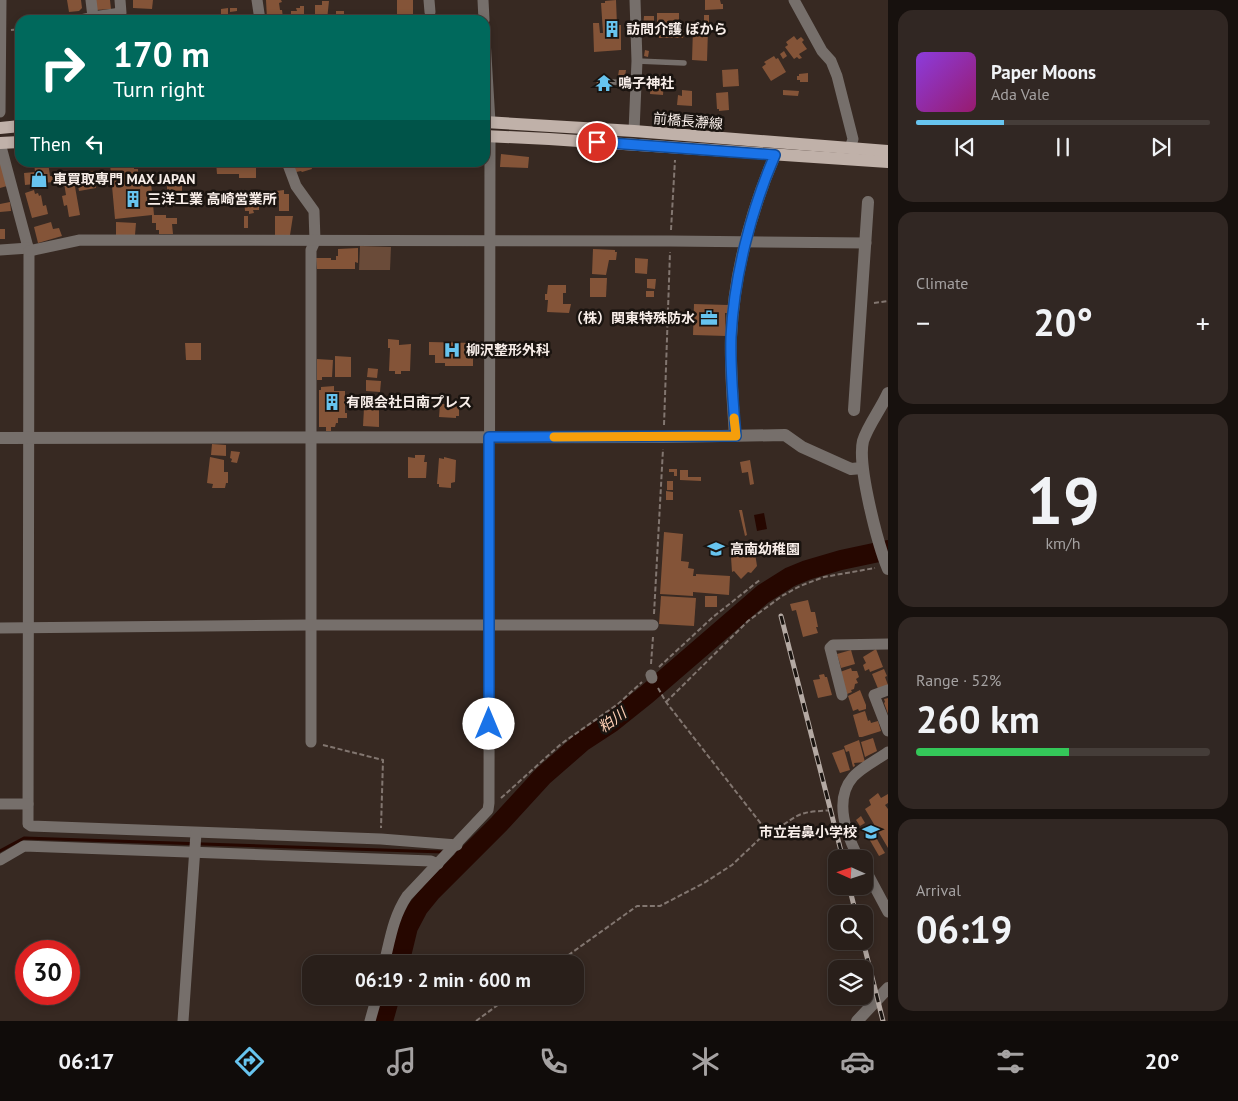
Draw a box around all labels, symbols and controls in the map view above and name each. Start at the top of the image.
building icon: 訪問介護 ぽから [602,19,622,39]
place label: 訪問介護 ぽから [626,20,728,38]
text: 170 m [113,31,210,77]
icon: right [30,35,95,100]
text: Paper Moons [991,60,1096,84]
temple icon: 鳴子神社 [594,73,614,93]
place label: 鳴子神社 [618,74,674,92]
text: Turn right [113,75,205,103]
text: Ada Vale [991,84,1050,104]
street label: 前橋長瀞線 [652,109,724,133]
pin [576,121,618,163]
icon: arrive [583,128,611,156]
icon: left [81,130,109,158]
text: Then [30,132,71,156]
icon: previous [951,133,979,161]
icon: pause [1049,133,1077,161]
icon: next [1147,133,1175,161]
shop icon: 車買取専門 MAX JAPAN [29,169,49,189]
place label: 車買取専門 MAX JAPAN [53,170,196,188]
building icon: 三洋工業 高崎営業所 [123,189,143,209]
place label: 三洋工業 高崎営業所 [147,190,277,208]
text: Climate [916,273,968,293]
text: 20° [1033,297,1093,346]
text: − [916,304,930,341]
text: + [1196,304,1210,341]
office icon: （株）関東特殊防水 [699,308,719,328]
place label: （株）関東特殊防水 [569,309,695,327]
hospital icon: 柳沢整形外科 [442,340,462,360]
place label: 柳沢整形外科 [466,341,550,359]
building icon: 有限会社日南プレス [322,392,342,412]
place label: 有限会社日南プレス [346,393,472,411]
text: 19 [1026,458,1100,542]
text: km/h [1045,533,1081,553]
school or university icon: 高南幼稚園 [706,539,726,559]
place label: 高南幼稚園 [730,540,800,558]
text: Range · 52% [916,670,1001,690]
text: 260 km [916,694,1040,743]
position arrow [462,697,514,749]
water label: 粕川 [594,702,631,737]
school or university icon: 市立岩鼻小学校 [861,822,881,842]
place label: 市立岩鼻小学校 [759,823,857,841]
north arrow [828,850,872,895]
map controls [828,850,873,1005]
text: Arrival [916,880,961,900]
text: 06:19 [916,904,1012,953]
button: search [828,905,873,950]
speed limit sign: 30 [15,940,80,1005]
button: layers [828,960,873,1005]
text: 06:19 · 2 min · 600 m [355,968,531,992]
icon: directions [232,1044,267,1079]
icon: music [384,1044,419,1079]
icon: phone [536,1044,571,1079]
icon: climate [688,1044,723,1079]
icon: car [840,1044,875,1079]
icon: filters [993,1044,1028,1079]
text: 06:17 [59,1047,114,1075]
text: 20° [1145,1047,1179,1075]

